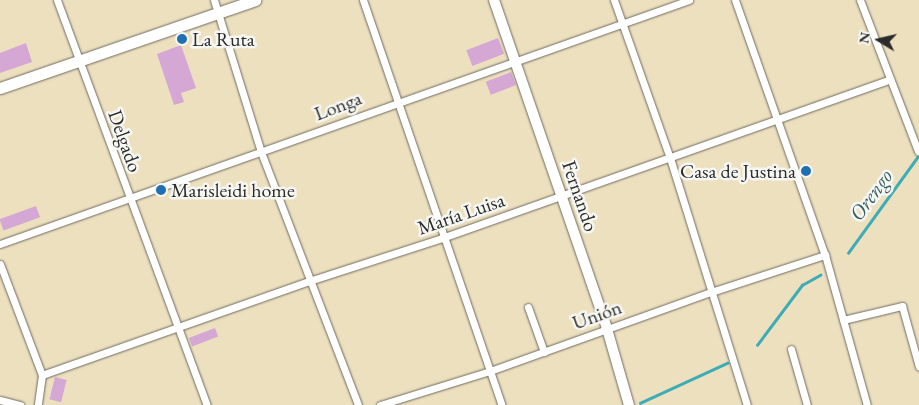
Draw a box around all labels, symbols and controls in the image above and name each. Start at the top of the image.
north arrow [854,15,904,65]
place label: La Ruta [192,27,255,51]
text: N [854,31,874,45]
marker: La Ruta [176,33,188,45]
street label: Longa [311,86,365,126]
street label: Delgado [103,107,147,175]
street label: Fernando [557,157,603,235]
place label: Casa de Justina [680,159,796,183]
water label: Orengo [844,164,898,226]
marker: Casa de Justina [800,165,812,177]
place label: Marisleidi home [171,178,295,202]
marker: Marisleidi home [155,184,167,196]
street label: María Luisa [414,188,508,240]
street label: Unión [569,295,625,335]

